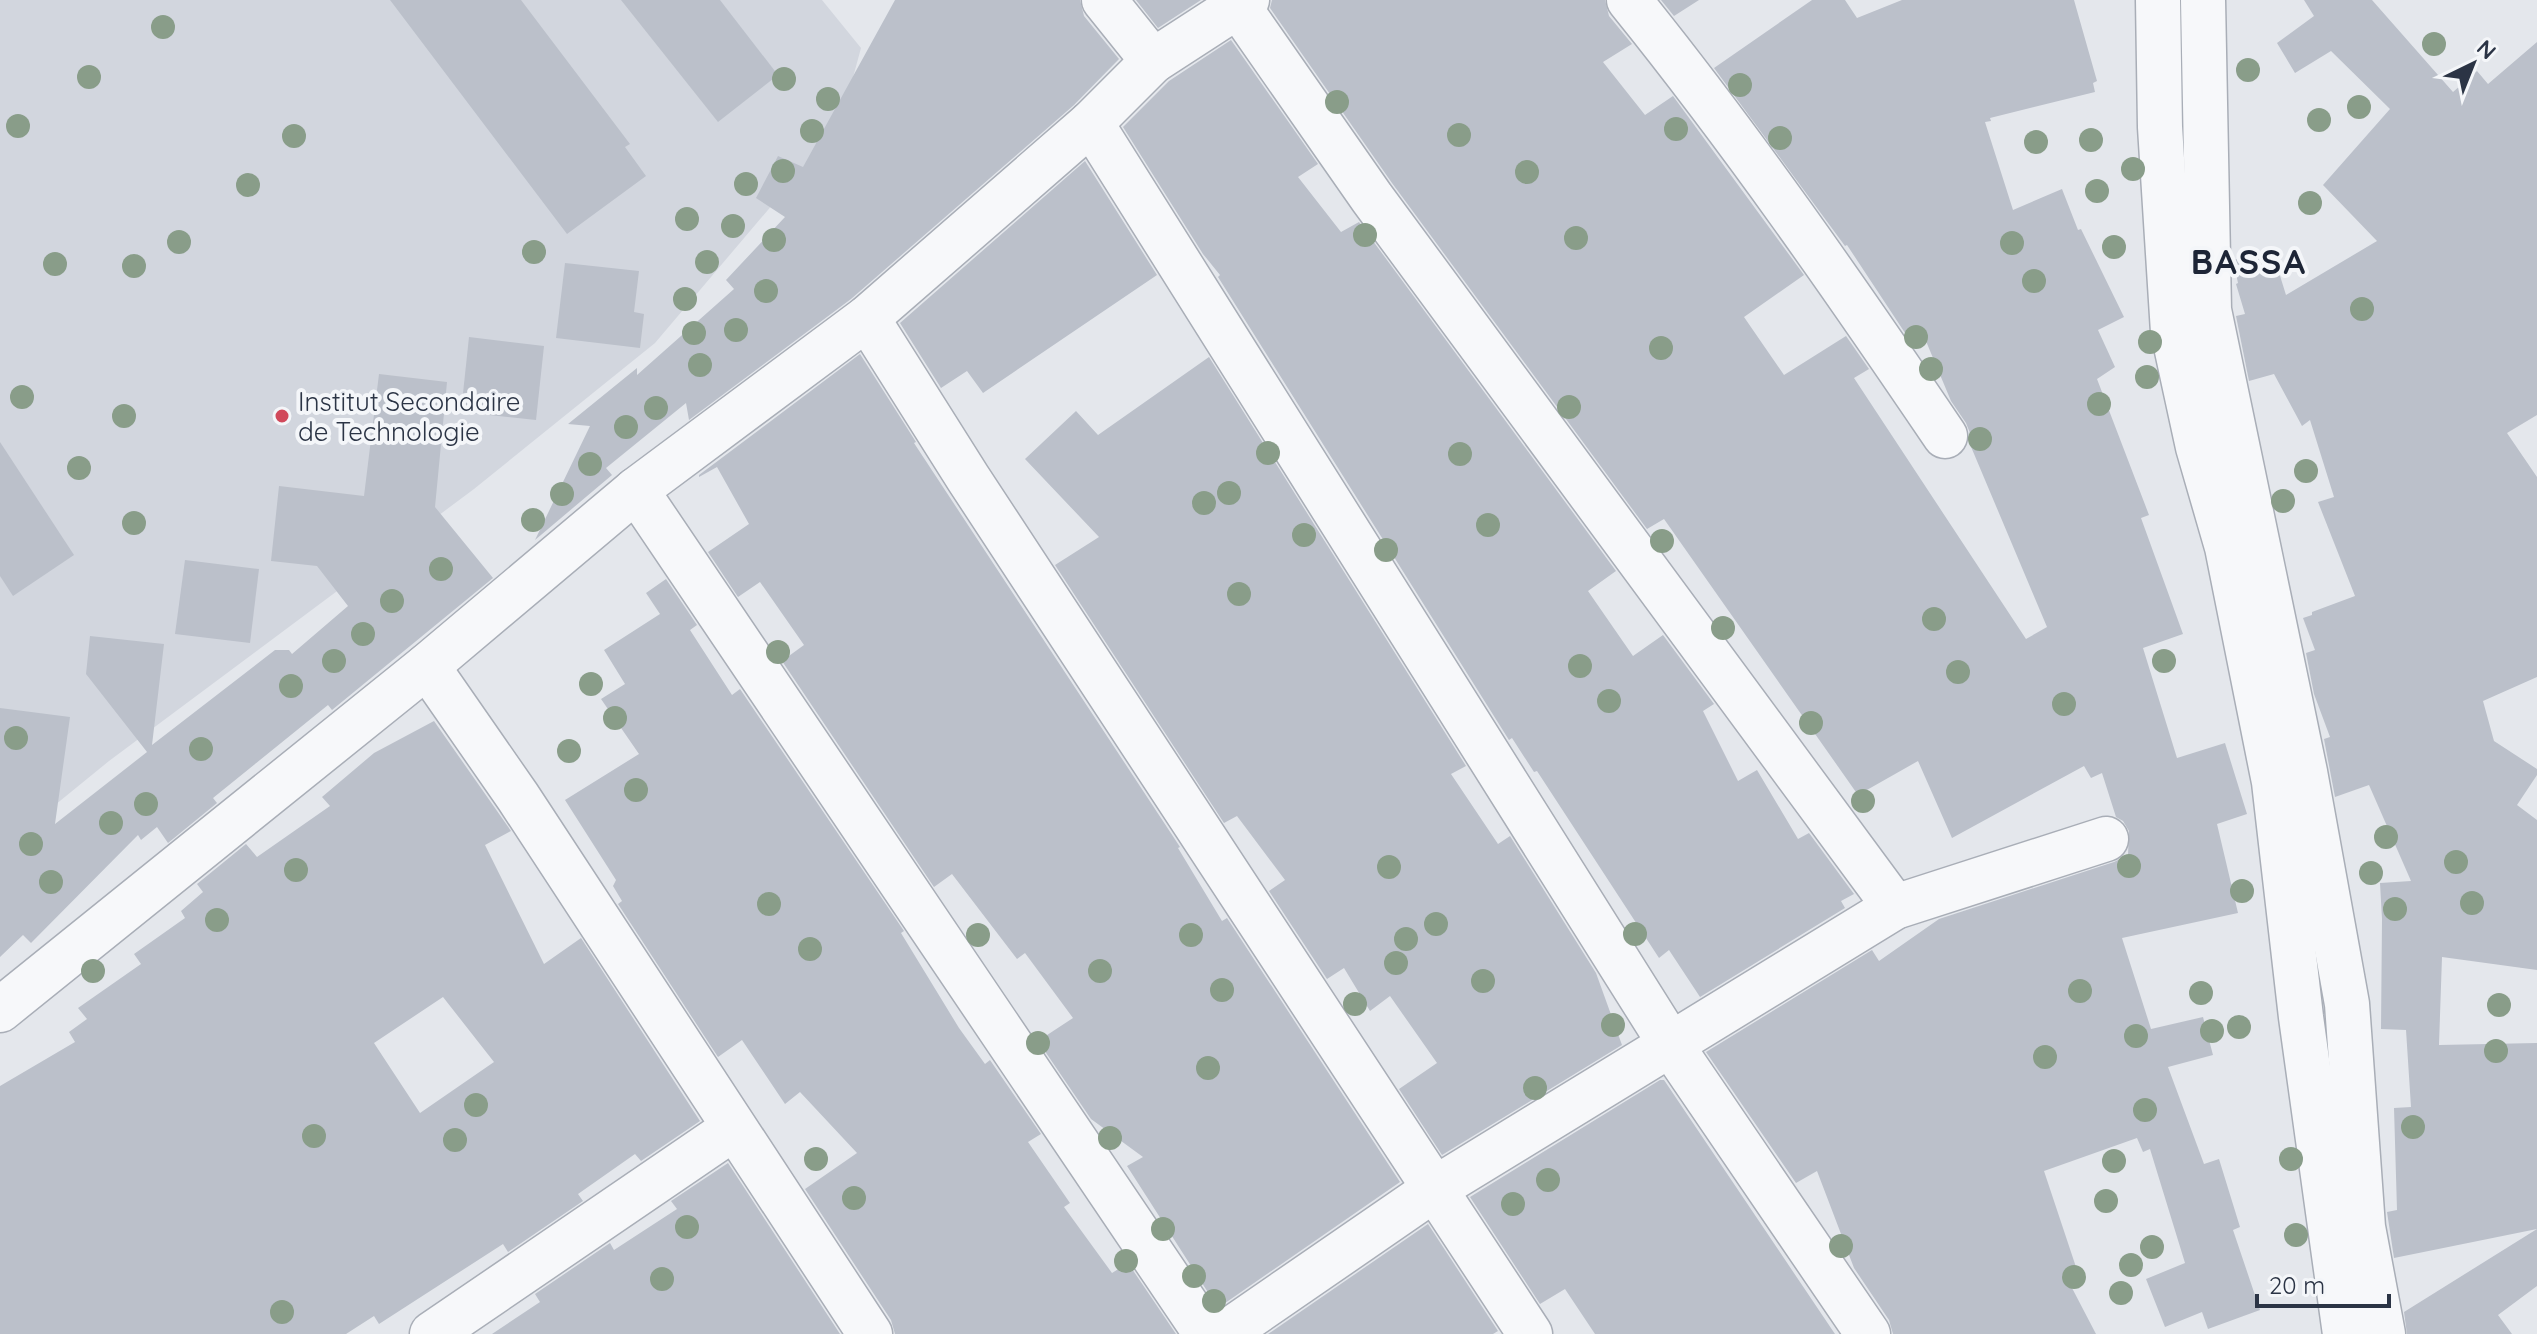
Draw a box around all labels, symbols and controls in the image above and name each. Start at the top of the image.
north arrow [2433,24,2513,104]
text: N [2471,34,2502,65]
district label: BASSA [2191,240,2307,283]
place label: Institut Secondaire de Technologie [298,385,520,448]
marker: Institut Secondaire de Technologie [273,407,291,425]
scale bar [2257,1258,2389,1308]
text: 20 m [2269,1270,2325,1300]

